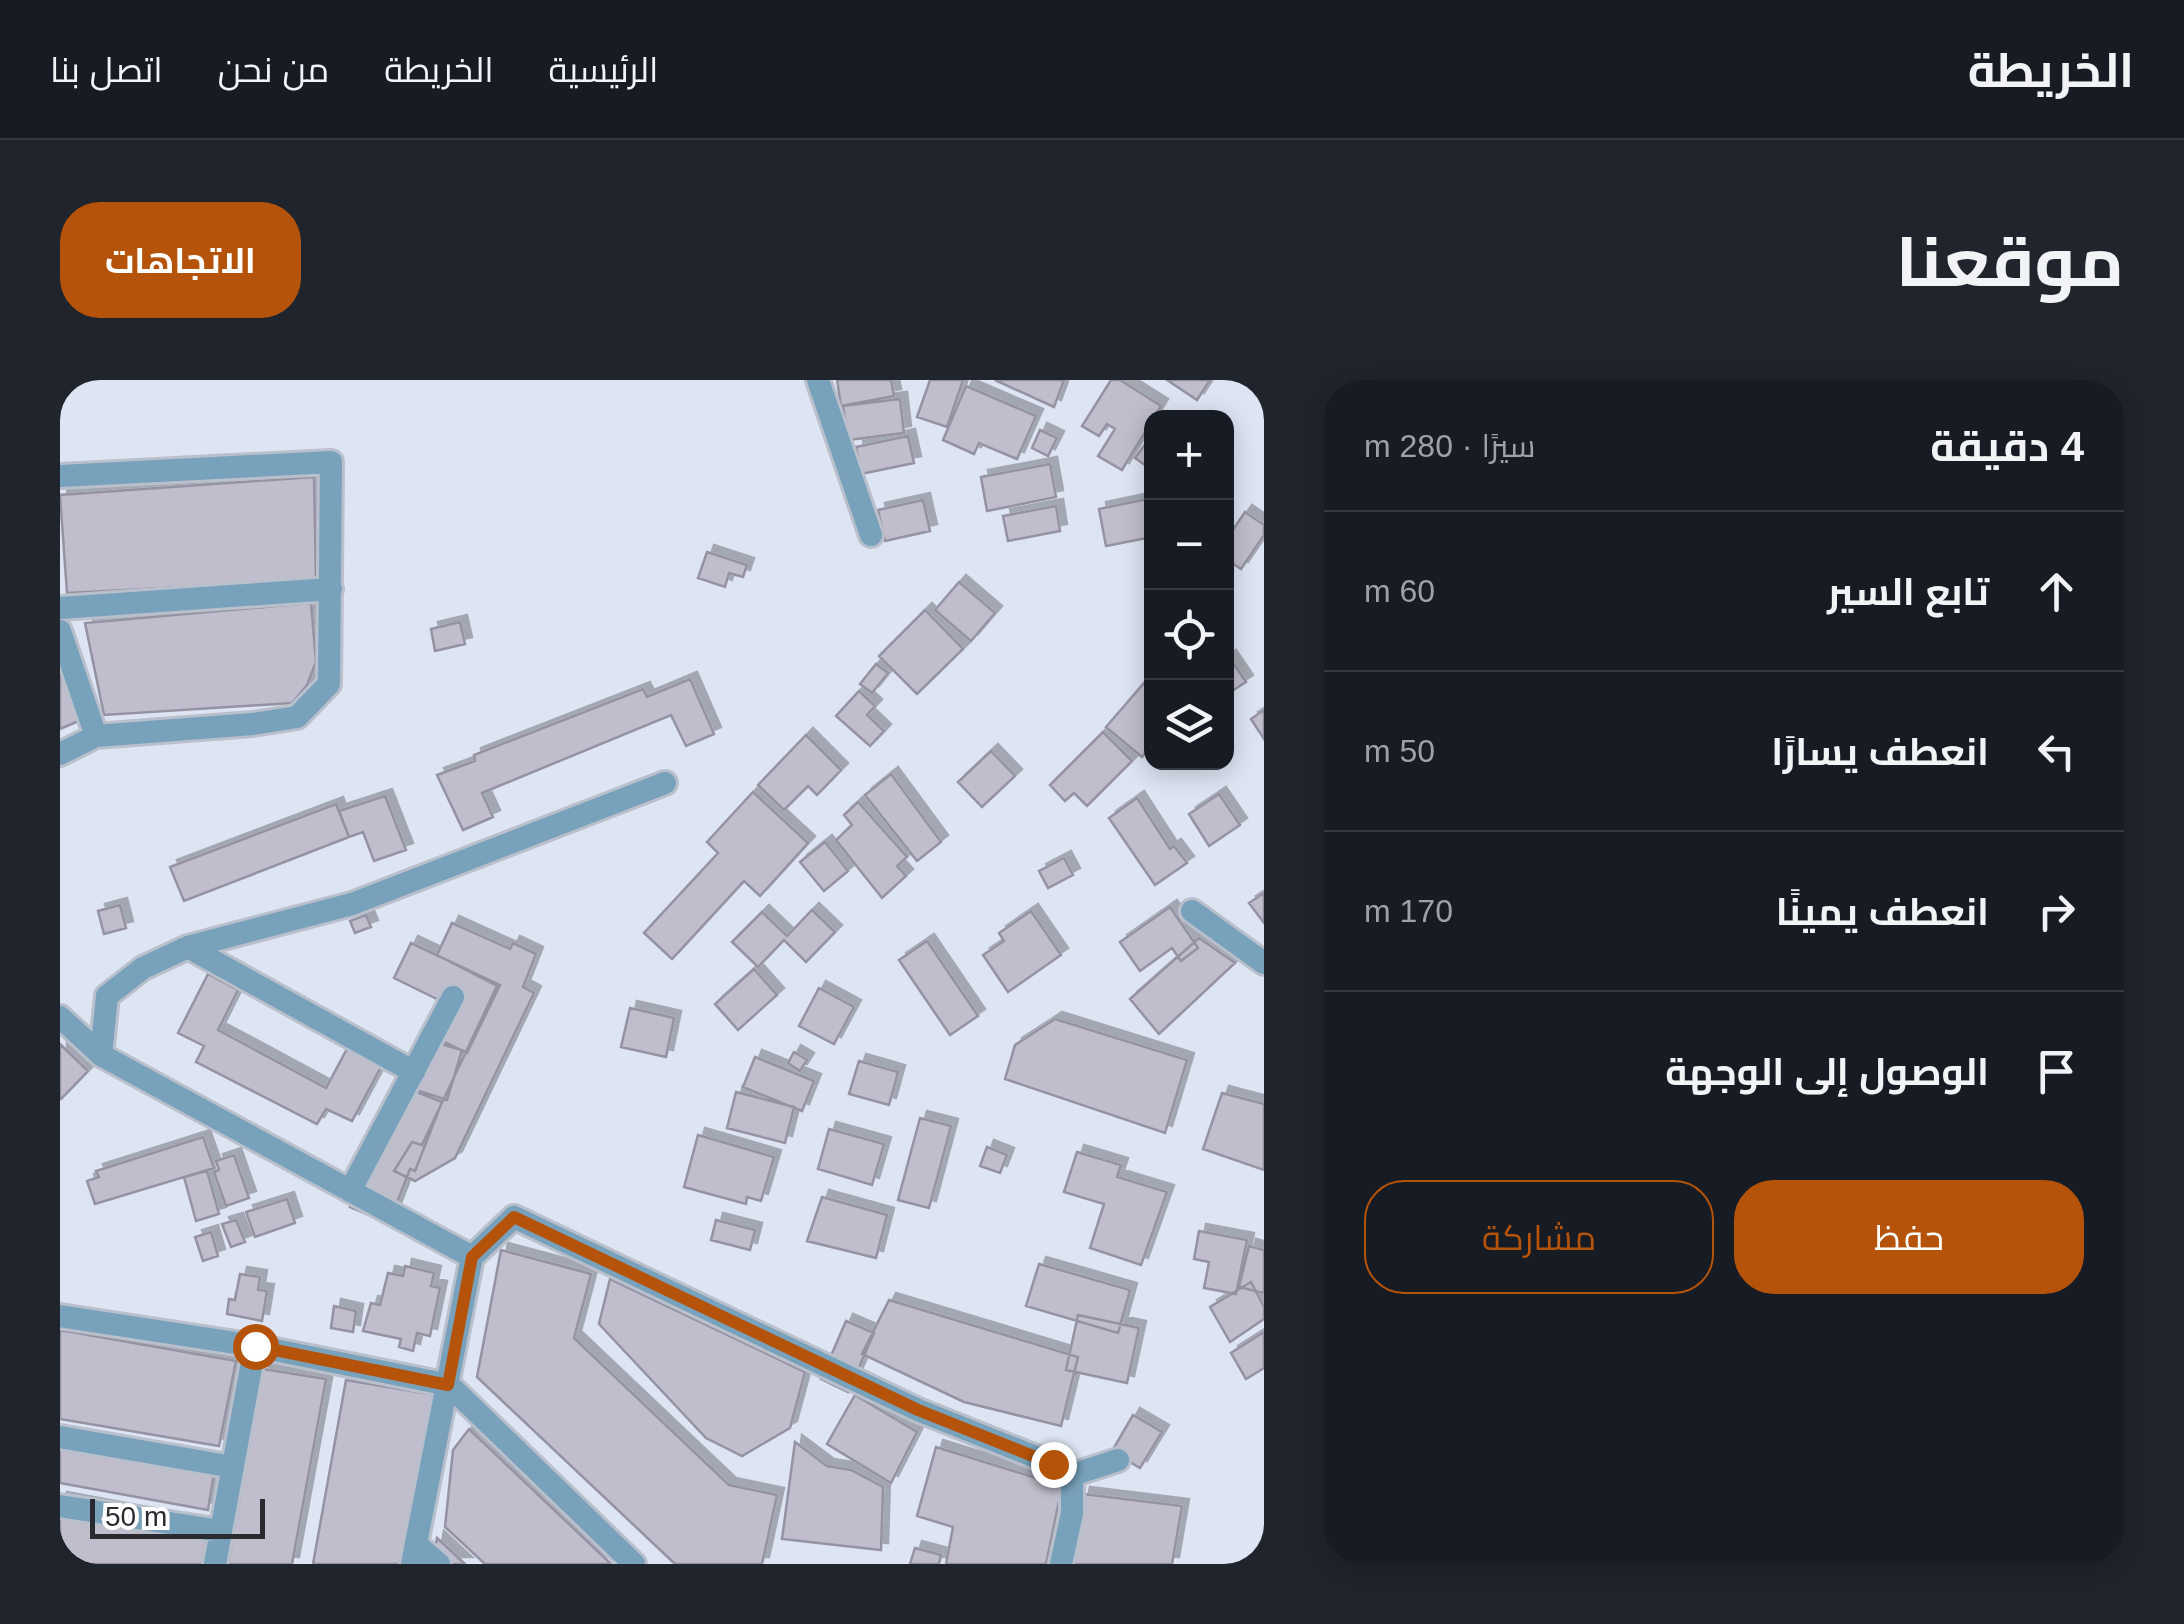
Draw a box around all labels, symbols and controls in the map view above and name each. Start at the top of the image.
text: الخريطة [1968,44,2134,97]
text: اتصل بنا [50,50,163,89]
text: من نحن [218,50,329,89]
text: الخريطة [384,50,494,89]
text: الرئيسية [549,50,658,89]
button: الاتجاهات [60,202,301,318]
text: موقعنا [1896,223,2124,301]
map controls [1144,410,1234,770]
button: + [1144,410,1234,500]
text: 4 دقيقة [1930,423,2084,470]
text: سيرًا · 280 m [1364,428,1535,464]
button: − [1144,500,1234,590]
icon: ahead [2029,564,2084,619]
text: تابع السير [1827,571,1989,613]
text: 60 m [1364,573,1435,609]
button: locate [1144,590,1234,680]
button: layers [1144,680,1234,770]
icon: left [2029,724,2084,779]
text: انعطف يسارًا [1771,731,1989,773]
text: 50 m [1364,733,1435,769]
icon: right [2029,884,2084,939]
text: انعطف يمينًا [1776,891,1989,933]
text: 170 m [1364,893,1453,929]
icon: arrive [2029,1044,2084,1099]
text: الوصول إلى الوجهة [1665,1051,1989,1093]
button: مشاركة [1364,1180,1714,1294]
button: حفظ [1734,1180,2084,1294]
route start [233,1324,279,1370]
route end [1031,1442,1077,1488]
scale bar [90,1494,265,1538]
text: 50 m [105,1501,167,1532]

